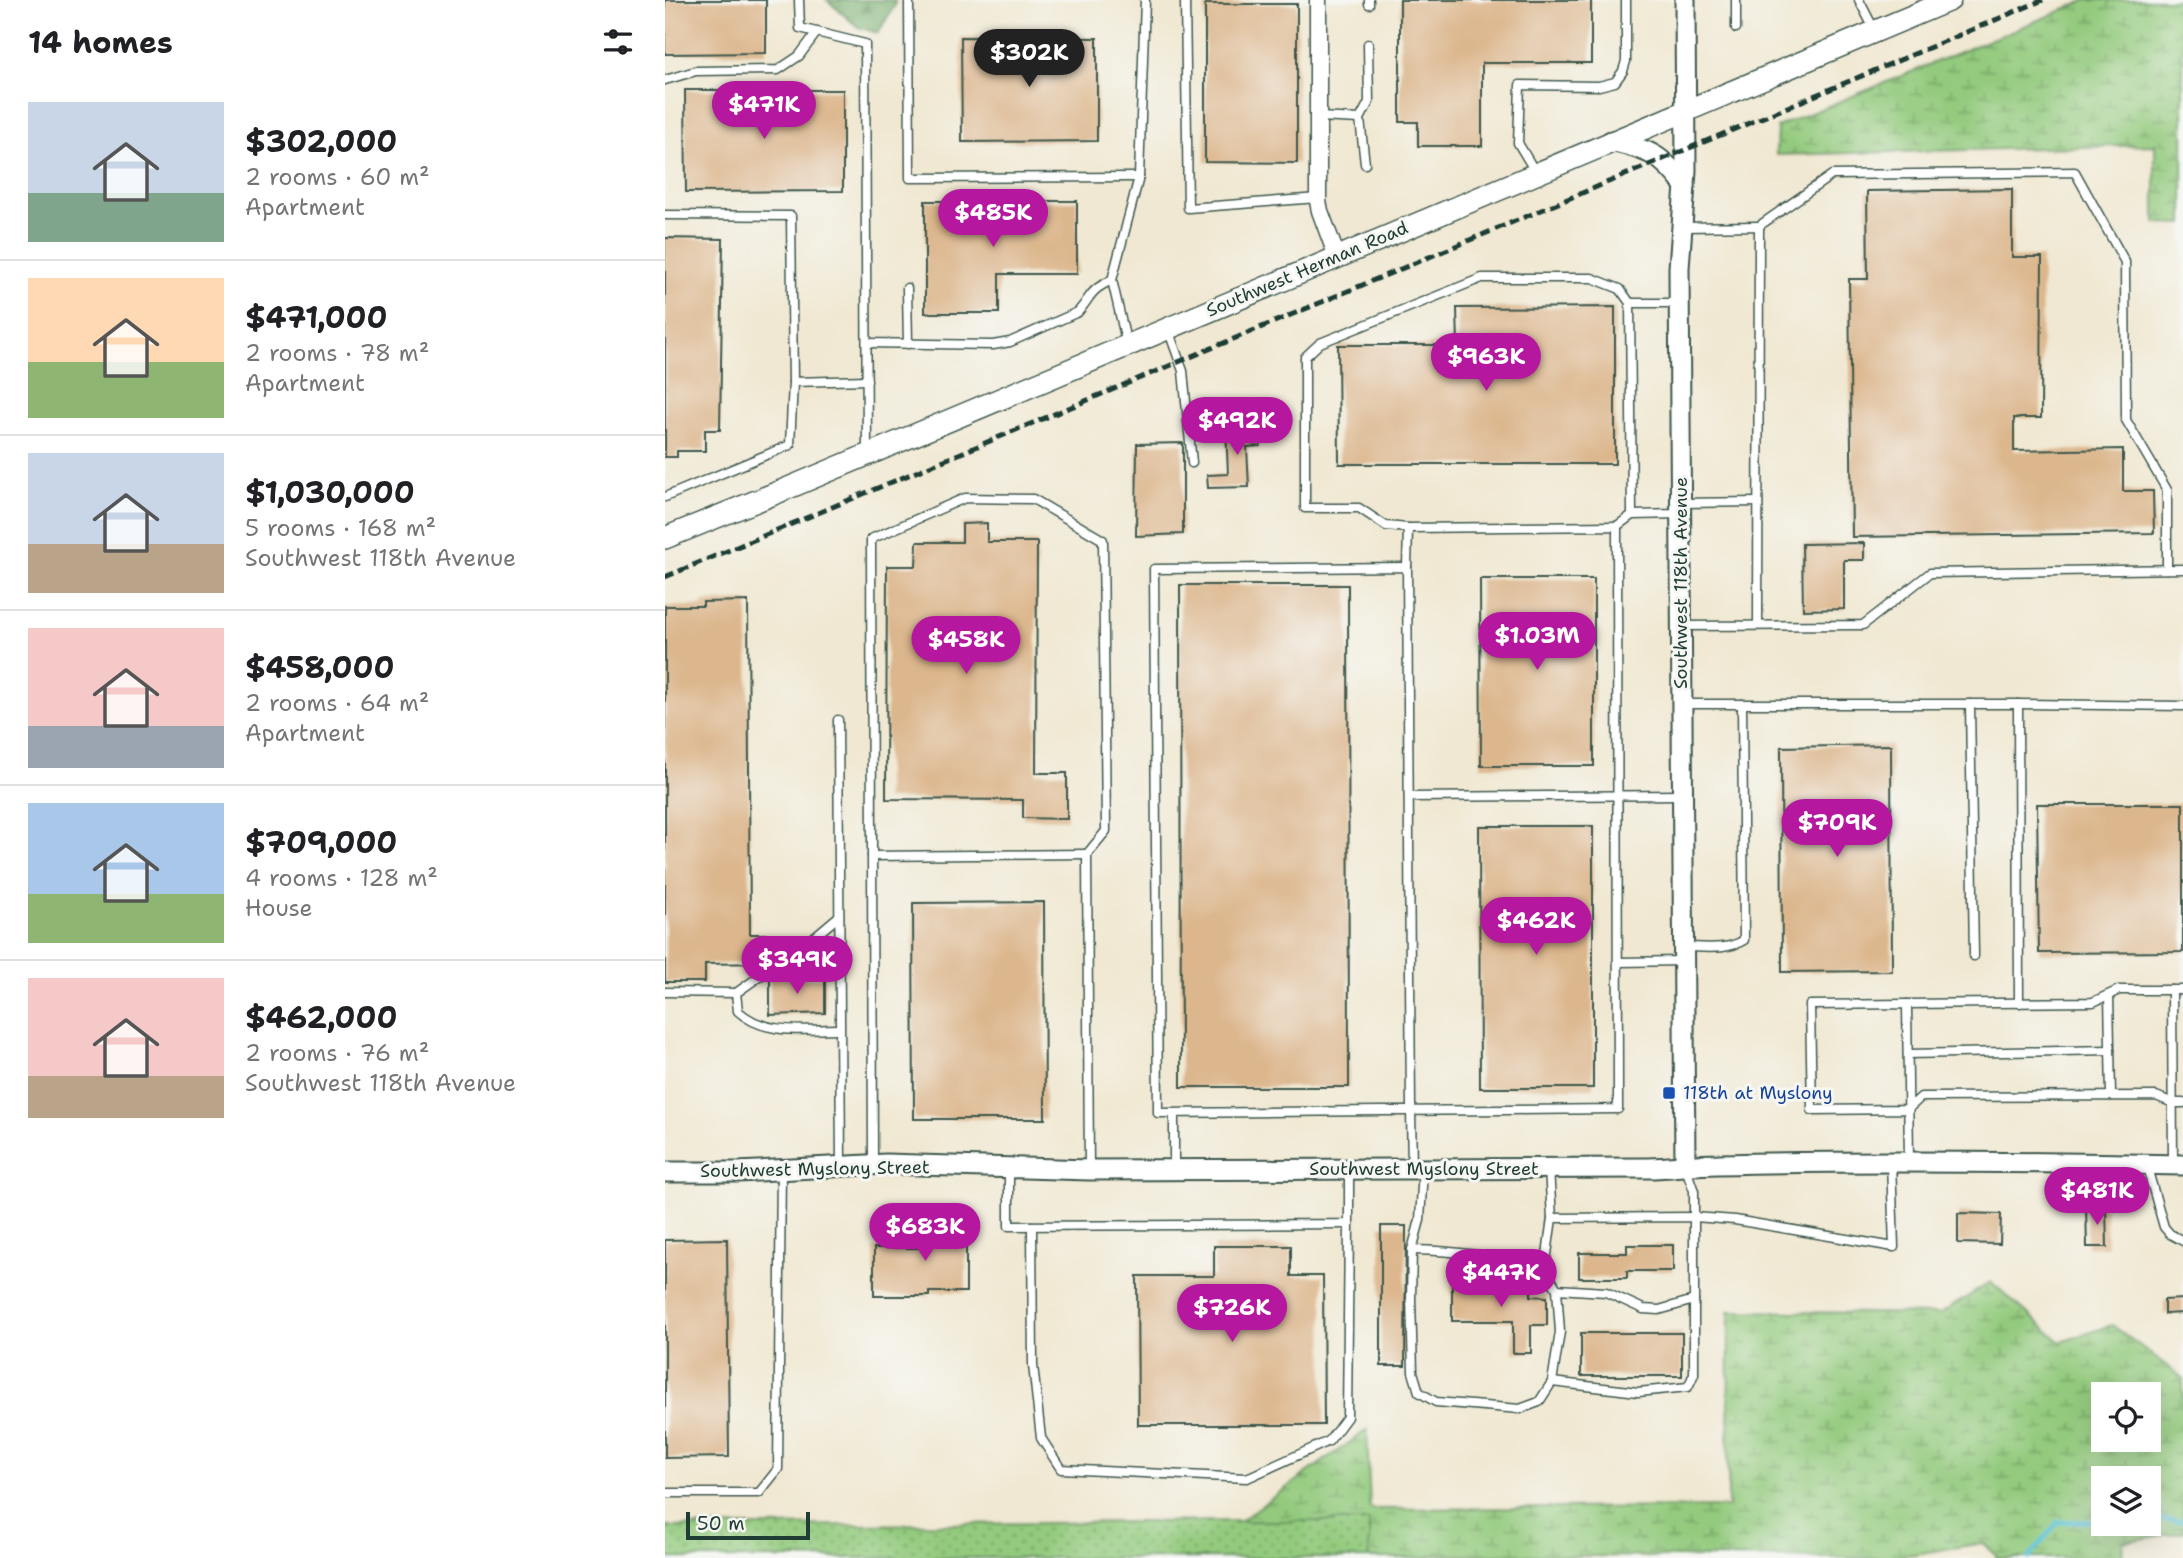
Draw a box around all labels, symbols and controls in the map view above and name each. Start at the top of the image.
text: 14 homes [28,22,173,63]
icon: filters [599,23,637,61]
pin: $302K [980,29,1078,89]
text: $302K [990,37,1068,67]
pin: $471K [715,82,813,141]
text: $471K [728,89,800,119]
text: $302,000 [245,121,397,162]
icon: home [84,130,168,214]
text: 2 rooms · 60 m² [245,162,430,192]
pin: $485K [944,190,1042,249]
text: Apartment [245,192,365,222]
text: $485K [954,197,1032,227]
street label: Southwest Herman Road [1202,216,1412,322]
text: $471,000 [245,297,388,338]
icon: home [84,306,168,390]
pin: $963K [1437,334,1535,393]
text: 2 rooms · 78 m² [245,338,429,368]
text: $963K [1447,341,1525,371]
text: Apartment [245,368,365,398]
pin: $492K [1188,398,1286,457]
text: $492K [1198,405,1276,435]
text: $1,030,000 [245,472,415,513]
street label: Southwest 118th Avenue [1669,477,1693,689]
icon: home [84,481,168,565]
text: 5 rooms · 168 m² [245,513,436,543]
text: Southwest 118th Avenue [245,543,516,573]
pin: $1.03M [1480,612,1594,672]
pin: $458K [917,616,1015,676]
text: $1.03M [1494,620,1580,650]
text: $458K [927,624,1005,654]
text: $458,000 [245,647,394,688]
icon: home [84,656,168,740]
text: 2 rooms · 64 m² [245,688,429,718]
text: Apartment [245,718,365,748]
pin: $709K [1788,800,1886,859]
text: $709K [1797,807,1877,837]
text: $709,000 [245,822,397,863]
icon: home [84,831,168,915]
text: 4 rooms · 128 m² [245,863,438,893]
text: House [245,893,313,923]
pin: $462K [1487,898,1585,957]
text: $462K [1497,905,1575,935]
pin: $349K [748,936,846,996]
text: $349K [758,944,836,974]
text: $462,000 [245,997,397,1038]
icon: home [84,1006,168,1090]
text: 2 rooms · 76 m² [245,1038,429,1068]
text: Southwest 118th Avenue [245,1068,516,1098]
place label: 118th at Myslony [1683,1081,1833,1105]
marker: 118th at Myslony [1661,1085,1677,1101]
street label: Southwest Myslony Street [700,1155,930,1183]
street label: Southwest Myslony Street [1309,1157,1539,1181]
pin: $481K [2048,1168,2146,1227]
text: $481K [2060,1175,2134,1205]
pin: $683K [876,1204,974,1263]
text: $683K [885,1211,965,1241]
pin: $447K [1452,1250,1550,1309]
text: $447K [1462,1257,1540,1287]
pin: $726K [1183,1284,1281,1344]
text: $726K [1193,1292,1271,1322]
map controls [2091,1382,2161,1536]
button: locate [2091,1382,2161,1452]
button: layers [2091,1466,2161,1536]
scale bar [686,1509,810,1541]
text: 50 m [697,1511,745,1536]

